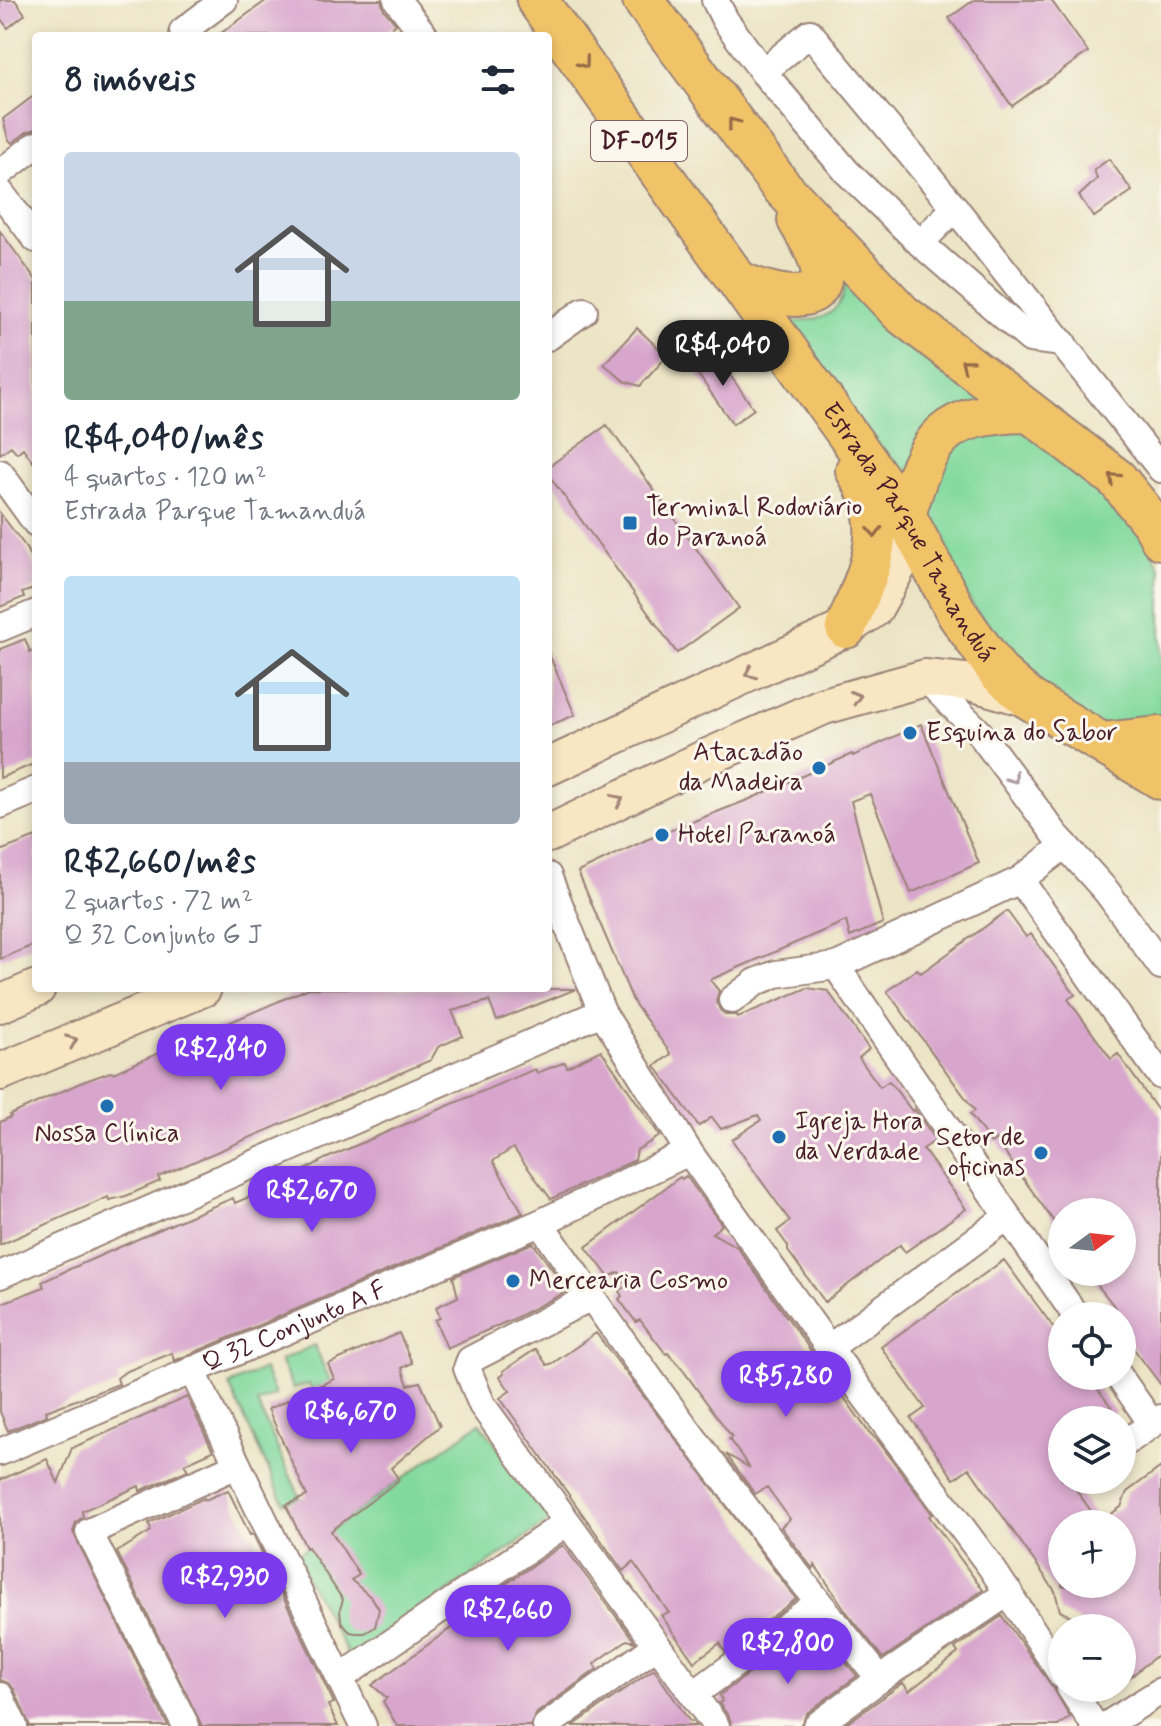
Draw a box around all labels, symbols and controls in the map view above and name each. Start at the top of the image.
one-way arrow [574,54,588,69]
text: 8 imóveis [64,58,196,103]
icon: filters [476,58,520,102]
one-way arrow [729,117,743,132]
road number: DF-015 [591,121,687,161]
icon: home [220,204,364,348]
pin: R$4,040 [649,320,797,388]
text: R$4,040 [675,329,771,363]
one-way arrow [960,359,975,373]
street label: Estrada Parque Tamanduá [813,396,1004,670]
text: R$4,040/mês [64,416,263,461]
text: 4 quartos · 120 m² [64,461,267,495]
one-way arrow [1108,474,1123,488]
place label: Terminal Rodoviário do Paranoá [646,491,862,555]
text: Estrada Parque Tamanduá [64,495,366,529]
marker: Terminal Rodoviário do Paranoá [621,514,639,532]
one-way arrow [866,526,883,539]
icon: home [220,628,364,772]
one-way arrow [744,663,758,679]
one-way arrow [849,690,863,706]
place label: Esquina do Sabor [926,716,1118,750]
marker: Esquina do Sabor [901,724,919,742]
place label: Atacadão da Madeira [679,736,803,800]
marker: Atacadão da Madeira [810,759,828,777]
one-way arrow [1004,769,1018,784]
one-way arrow [610,794,625,810]
place label: Hotel Paranoá [678,818,836,852]
marker: Hotel Paranoá [653,826,671,844]
text: R$2,660/mês [64,840,256,885]
text: 2 quartos · 72 m² [64,885,253,919]
text: Q 32 Conjunto G J [64,919,262,953]
pin: R$2,840 [147,1024,295,1092]
text: R$2,840 [175,1033,267,1067]
one-way arrow [64,1034,78,1051]
marker: Nossa Clínica [98,1097,116,1115]
place label: Igreja Hora da Verdade [795,1105,923,1169]
place label: Nossa Clínica [35,1117,179,1151]
place label: Setor de oficinas [936,1121,1025,1185]
marker: Igreja Hora da Verdade [770,1128,788,1146]
marker: Setor de oficinas [1032,1144,1050,1162]
pin: R$2,670 [238,1166,386,1234]
text: R$2,670 [266,1175,358,1209]
north arrow [1048,1198,1136,1286]
map controls [1048,1198,1136,1702]
place label: Mercearia Cosmo [529,1264,728,1298]
marker: Mercearia Cosmo [504,1272,522,1290]
street label: Q 32 Conjunto A F [198,1273,392,1381]
button: locate [1048,1302,1136,1390]
pin: R$5,280 [712,1351,860,1419]
text: R$5,280 [739,1360,833,1394]
pin: R$6,670 [277,1387,425,1455]
text: R$6,670 [305,1396,397,1430]
button: layers [1048,1406,1136,1494]
button: + [1048,1510,1136,1598]
pin: R$2,930 [151,1552,299,1620]
text: R$2,930 [180,1561,270,1595]
pin: R$2,660 [434,1585,582,1653]
text: R$2,660 [463,1594,553,1628]
button: − [1048,1614,1136,1702]
pin: R$2,800 [714,1618,862,1686]
text: R$2,800 [741,1627,835,1661]

